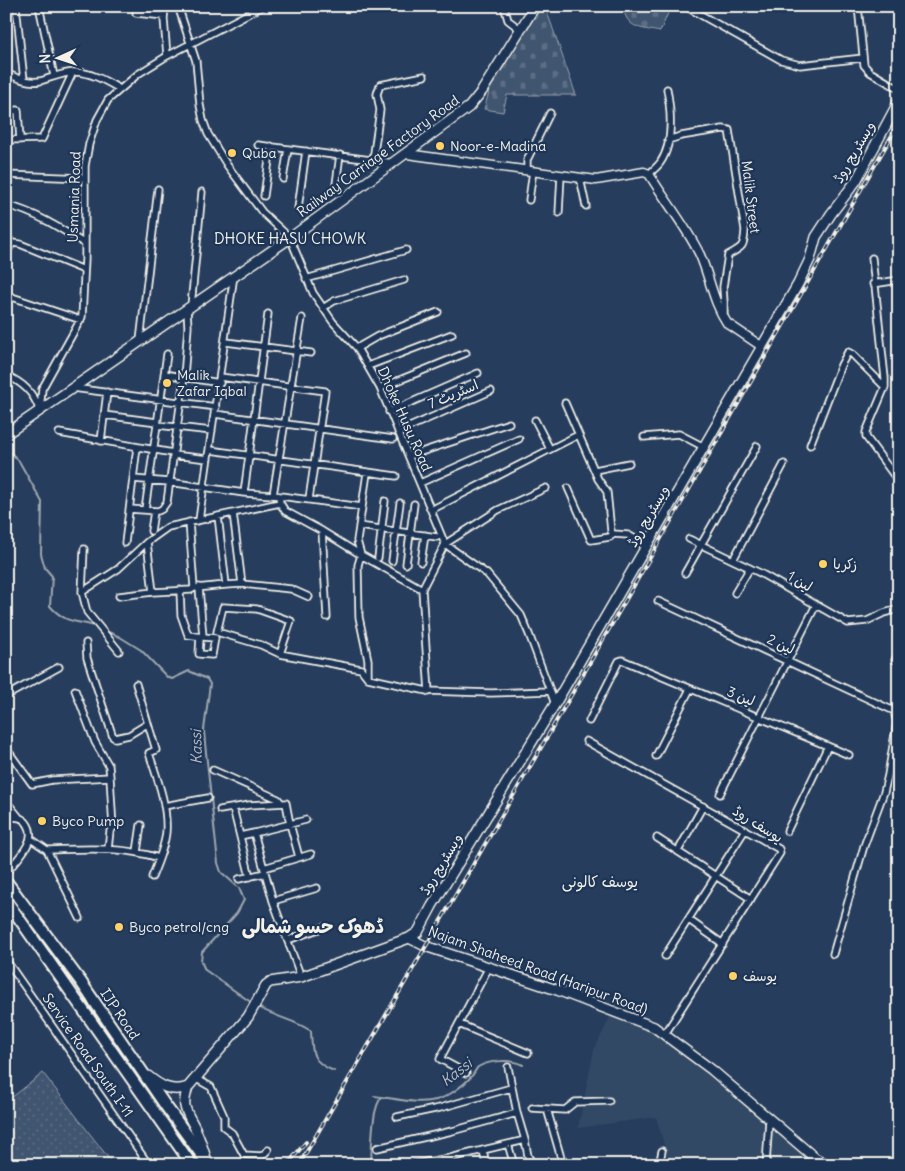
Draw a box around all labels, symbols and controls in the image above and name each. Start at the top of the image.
north arrow [32,32,82,82]
text: N [36,53,54,64]
street label: Railway Carriage Factory Road [293,91,463,221]
street label: ویسٹریج روڈ [829,118,880,187]
place label: Noor-e-Madina [450,137,546,155]
marker: Noor-e-Madina [434,140,446,152]
place label: Quba [242,144,276,162]
marker: Quba [226,147,238,159]
street label: Usmania Road [63,151,85,243]
street label: Malik Street [738,159,764,235]
district label: DHOKE HASU CHOWK [214,229,367,248]
street label: Dhoke Husu Road [374,364,436,474]
place label: Malik Zafar Iqbal [177,366,247,400]
street label: اسٹریٹ 7 [425,375,481,413]
marker: Malik Zafar Iqbal [161,377,173,389]
street label: ویسٹریج روڈ [623,482,674,551]
place label: زکریا [833,555,857,573]
marker: زکریا [817,558,829,570]
street label: لین 1 [784,567,816,595]
street label: لین 2 [764,630,798,658]
street label: لین 3 [724,682,758,710]
water label: Kassi [186,728,206,765]
street label: یوسف روڈ [729,802,787,846]
place label: Byco Pump [52,812,124,830]
marker: Byco Pump [36,815,48,827]
street label: ویسٹریج روڈ [416,830,467,899]
district label: یوسف کالونی [562,872,638,892]
district label: ڈھوک حسو شمالی [242,914,384,939]
place label: Byco petrol/cng [129,918,229,936]
marker: Byco petrol/cng [113,921,125,933]
street label: Najam Shaheed Road (Haripur Road) [426,922,650,1018]
place label: یوسف [743,967,777,985]
marker: یوسف [727,970,739,982]
street label: IJP Road [96,985,144,1043]
street label: Service Road South I-11 [38,990,138,1120]
water label: Kassi [436,1053,477,1090]

